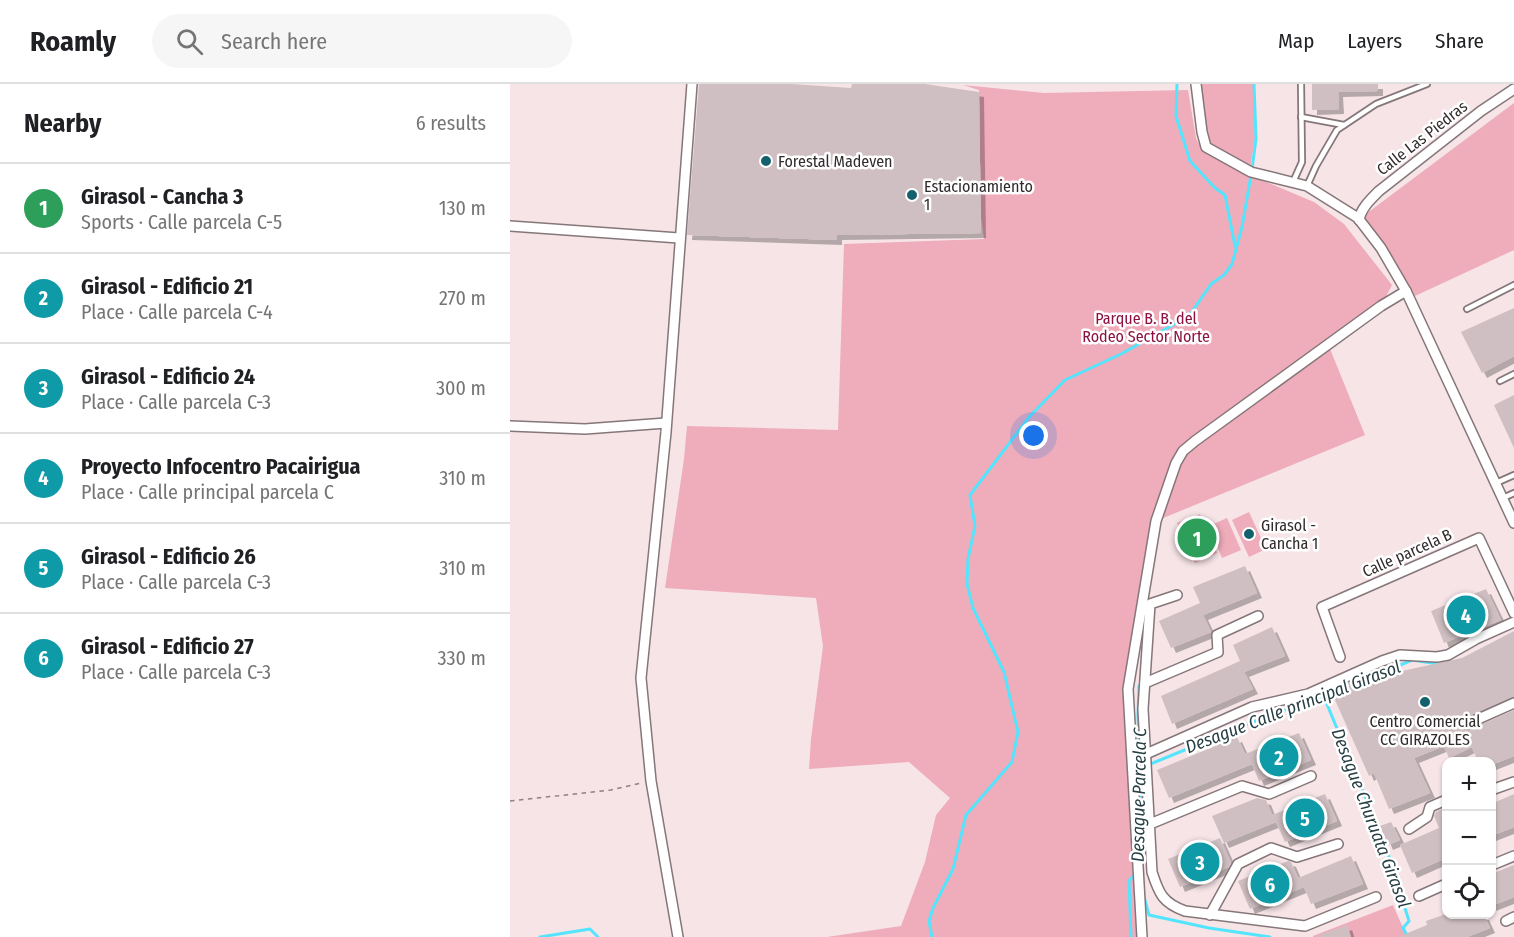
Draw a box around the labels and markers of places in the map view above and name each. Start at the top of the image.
place label: Forestal Madeven [778,152,893,171]
marker: Forestal Madeven [759,154,773,168]
place label: Estacionamiento 1 [924,177,1033,214]
marker: Estacionamiento 1 [905,188,919,202]
pin: 1 [1178,516,1216,560]
place label: Girasol - Cancha 1 [1261,516,1318,553]
marker: Girasol - Cancha 1 [1242,527,1256,541]
pin: 4 [1446,592,1486,638]
marker: Centro Comercial CC GIRAZOLES [1418,695,1432,709]
place label: Centro Comercial CC GIRAZOLES [1369,712,1481,749]
pin: 2 [1260,734,1298,780]
pin: 5 [1286,796,1324,840]
pin: 3 [1180,840,1220,884]
pin: 6 [1250,862,1290,906]

